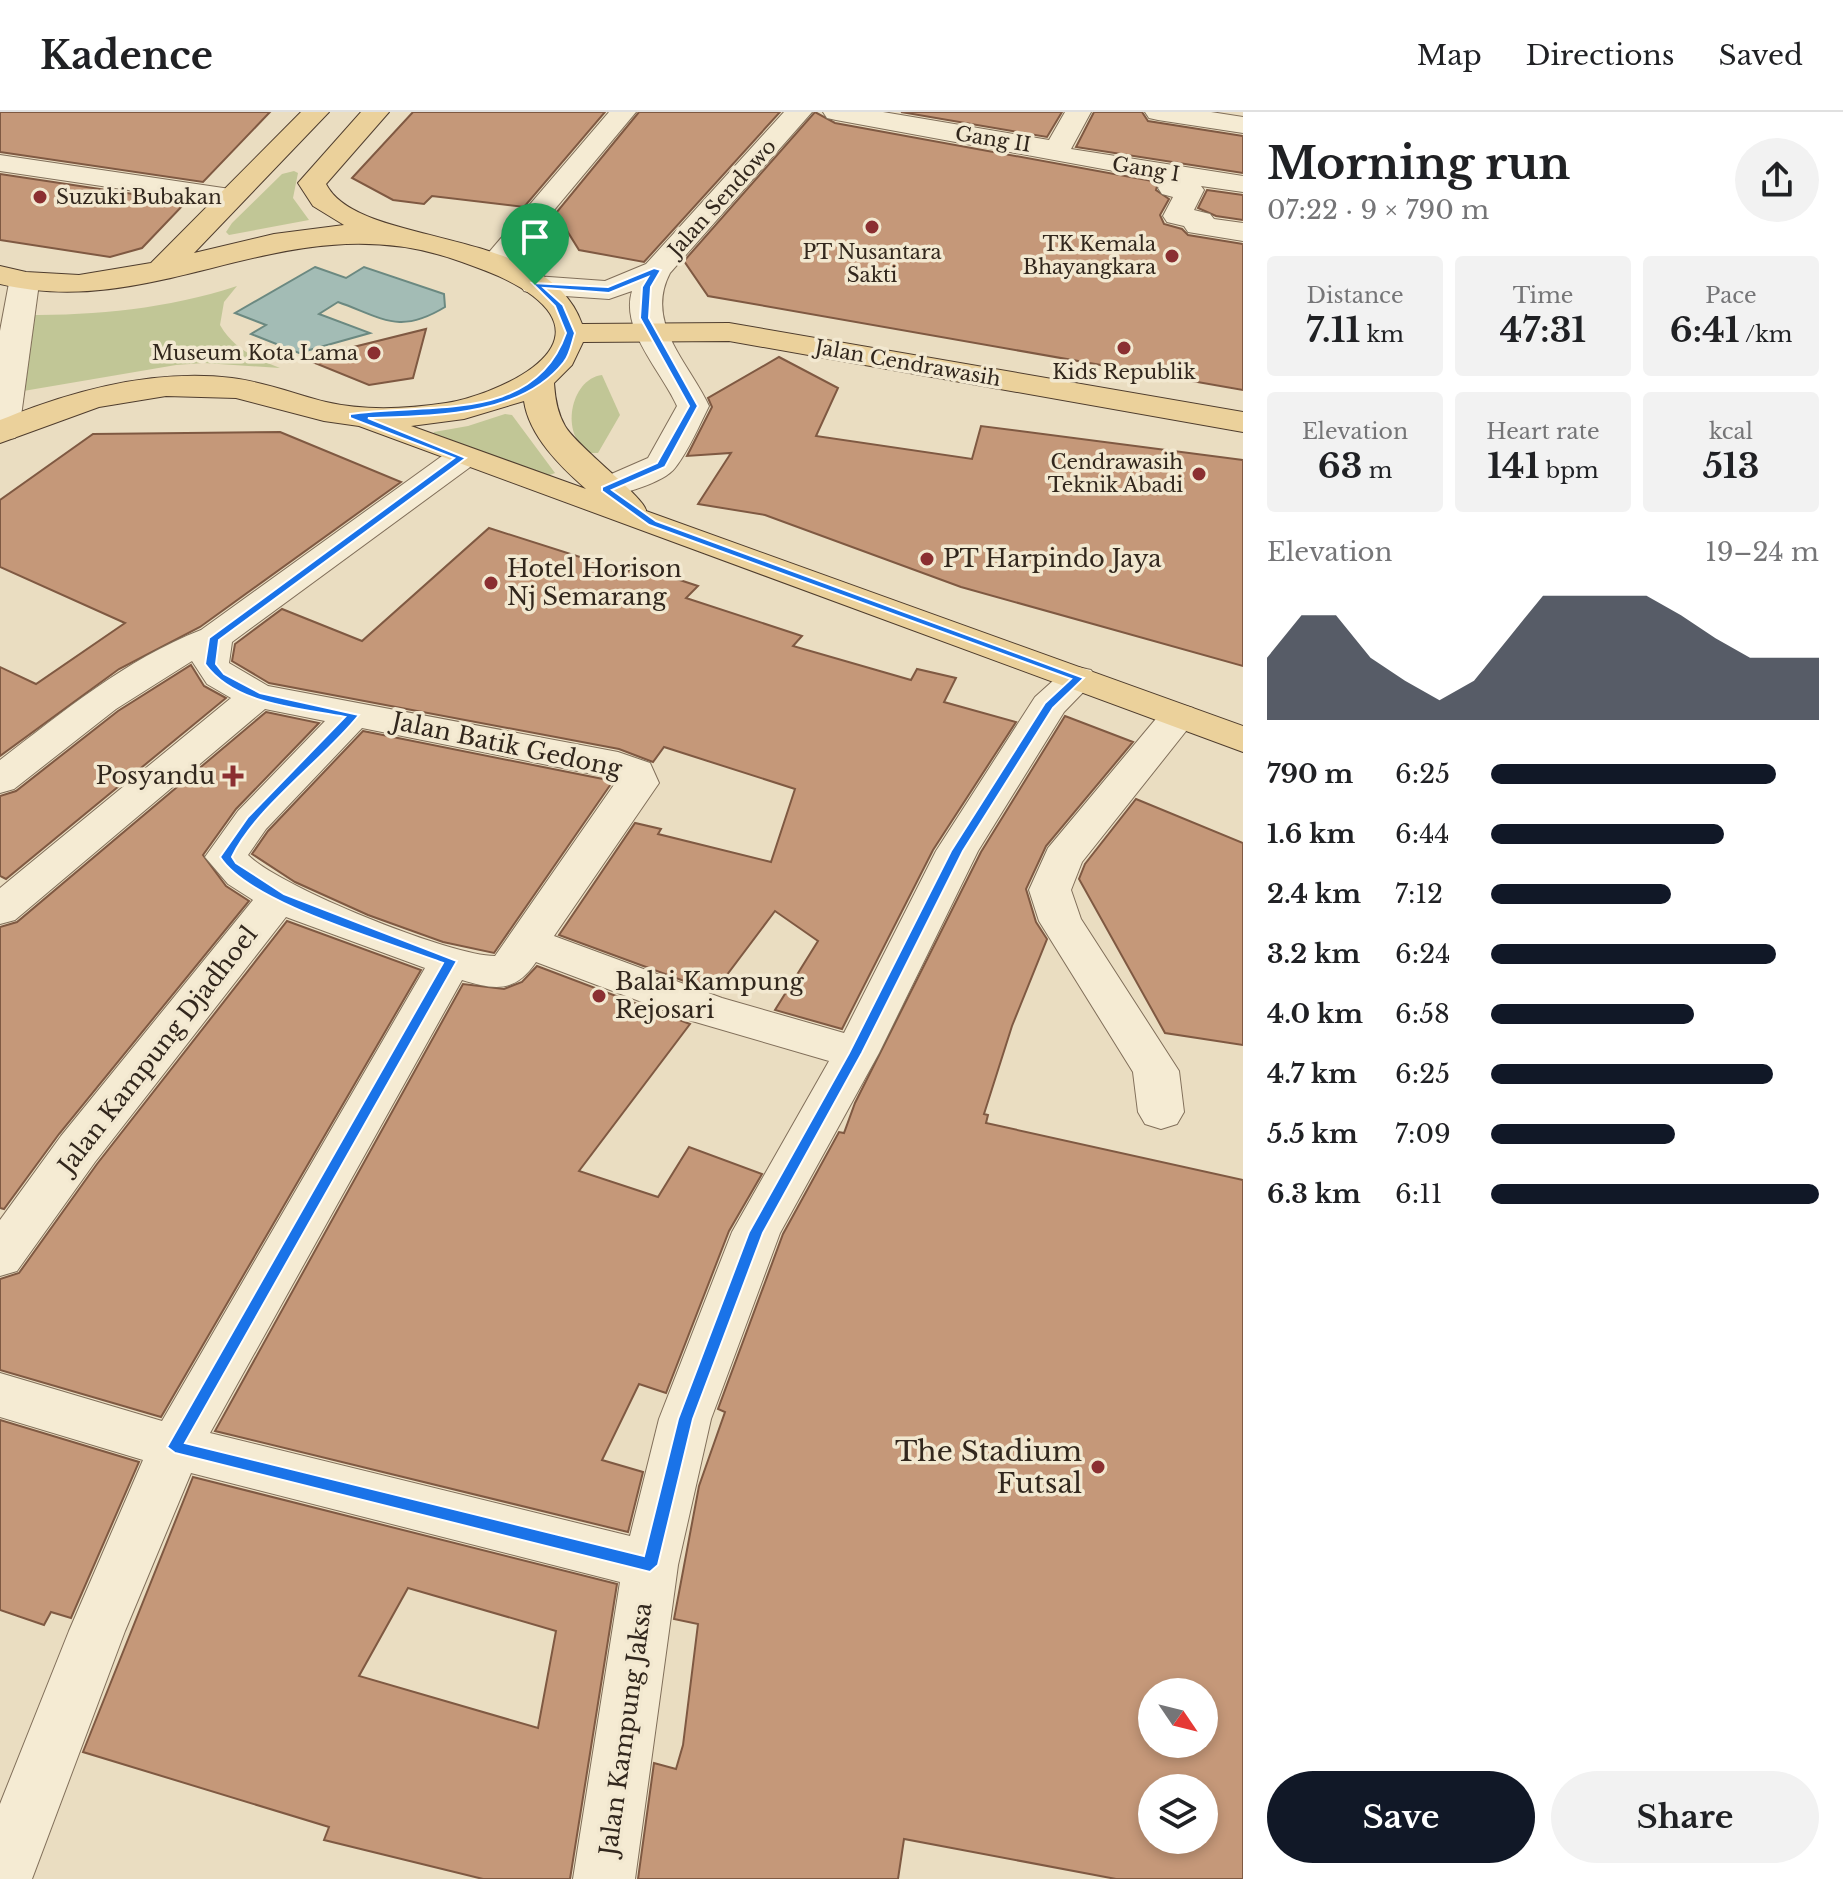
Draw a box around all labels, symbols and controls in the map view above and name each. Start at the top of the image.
text: Kadence [40,32,213,79]
text: Map [1417,38,1482,73]
text: Directions [1526,38,1675,73]
text: Saved [1719,38,1803,73]
street label: Gang II [953,121,1033,157]
street label: Jalan Sendowo [661,134,781,264]
text: Morning run [1267,136,1570,191]
button: share [1735,138,1819,222]
street label: Gang I [1111,152,1181,186]
place label: Suzuki Bubakan [56,185,222,209]
marker: Suzuki Bubakan [31,188,49,206]
text: 07:22 · 9 × 790 m [1267,194,1489,226]
pin [501,203,569,285]
icon: arrive [513,215,557,259]
marker: PT Nusantara Sakti [863,218,881,236]
place label: TK Kemala Bhayangkara [1023,232,1157,279]
place label: PT Nusantara Sakti [802,240,942,287]
marker: TK Kemala Bhayangkara [1163,247,1181,265]
text: Distance [1307,282,1404,309]
text: Time [1513,282,1573,309]
text: Pace [1705,282,1757,309]
text: 7.11 [1306,309,1360,351]
text: 47:31 [1500,309,1586,351]
text: 6:41 [1670,309,1740,351]
text: km [1360,321,1404,348]
text: /km [1740,321,1792,348]
street label: Jalan Cendrawasih [810,334,1003,391]
marker: Kids Republik [1115,339,1133,357]
place label: Museum Kota Lama [152,341,359,365]
marker: Museum Kota Lama [365,344,383,362]
place label: Kids Republik [1052,360,1196,384]
text: Elevation [1302,418,1408,445]
text: Heart rate [1486,418,1600,445]
text: kcal [1709,418,1753,445]
text: 63 [1318,445,1362,487]
text: 141 [1487,445,1539,487]
text: 513 [1703,445,1759,487]
place label: Cendrawasih Teknik Abadi [1048,450,1183,497]
text: m [1362,457,1392,484]
text: bpm [1539,457,1599,484]
marker: Cendrawasih Teknik Abadi [1190,465,1208,483]
text: Elevation [1267,536,1393,568]
text: 19–24 m [1705,536,1819,568]
place label: PT Harpindo Jaya [943,544,1162,573]
marker: PT Harpindo Jaya [918,550,936,568]
place label: Hotel Horison Nj Semarang [507,554,682,611]
marker: Hotel Horison Nj Semarang [482,574,500,592]
street label: Jalan Batik Gedong [387,705,625,783]
text: 790 m [1267,758,1353,790]
text: 6:25 [1395,758,1450,790]
place label: Posyandu [96,761,215,790]
marker: Posyandu [222,765,244,787]
text: 1.6 km [1267,818,1355,850]
text: 6:44 [1395,818,1450,850]
text: 2.4 km [1267,878,1361,910]
text: 7:12 [1395,878,1443,910]
street label: Jalan Kampung Djadhoel [50,920,263,1182]
text: 3.2 km [1267,938,1360,970]
text: 6:24 [1395,938,1450,970]
place label: Balai Kampung Rejosari [615,967,805,1024]
marker: Balai Kampung Rejosari [590,987,608,1005]
text: 4.0 km [1267,998,1363,1030]
text: 6:58 [1395,998,1450,1030]
text: 4.7 km [1267,1058,1357,1090]
text: 6:25 [1395,1058,1450,1090]
text: 5.5 km [1267,1118,1358,1150]
text: 7:09 [1395,1118,1451,1150]
text: 6.3 km [1267,1178,1361,1210]
text: 6:11 [1395,1178,1442,1210]
place label: The Stadium Futsal [895,1434,1082,1501]
marker: The Stadium Futsal [1089,1458,1107,1476]
street label: Jalan Kampung Jaksa [593,1600,658,1860]
north arrow [1138,1678,1218,1758]
map controls [1138,1678,1218,1854]
button: Save [1267,1771,1535,1863]
button: Share [1551,1771,1819,1863]
button: layers [1138,1774,1218,1854]

